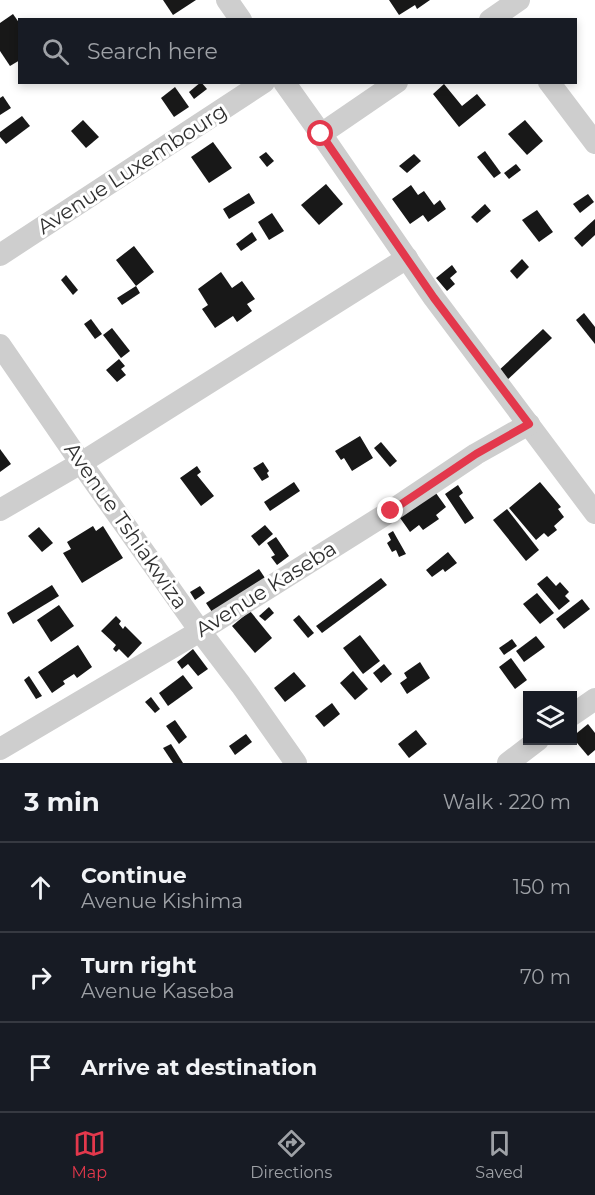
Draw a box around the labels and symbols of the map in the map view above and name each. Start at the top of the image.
street label: Avenue Luxembourg [32,98,231,239]
route start [307,120,333,146]
street label: Avenue Tshiakwiza [59,438,193,614]
route end [377,497,403,523]
street label: Avenue Kaseba [191,535,341,642]

